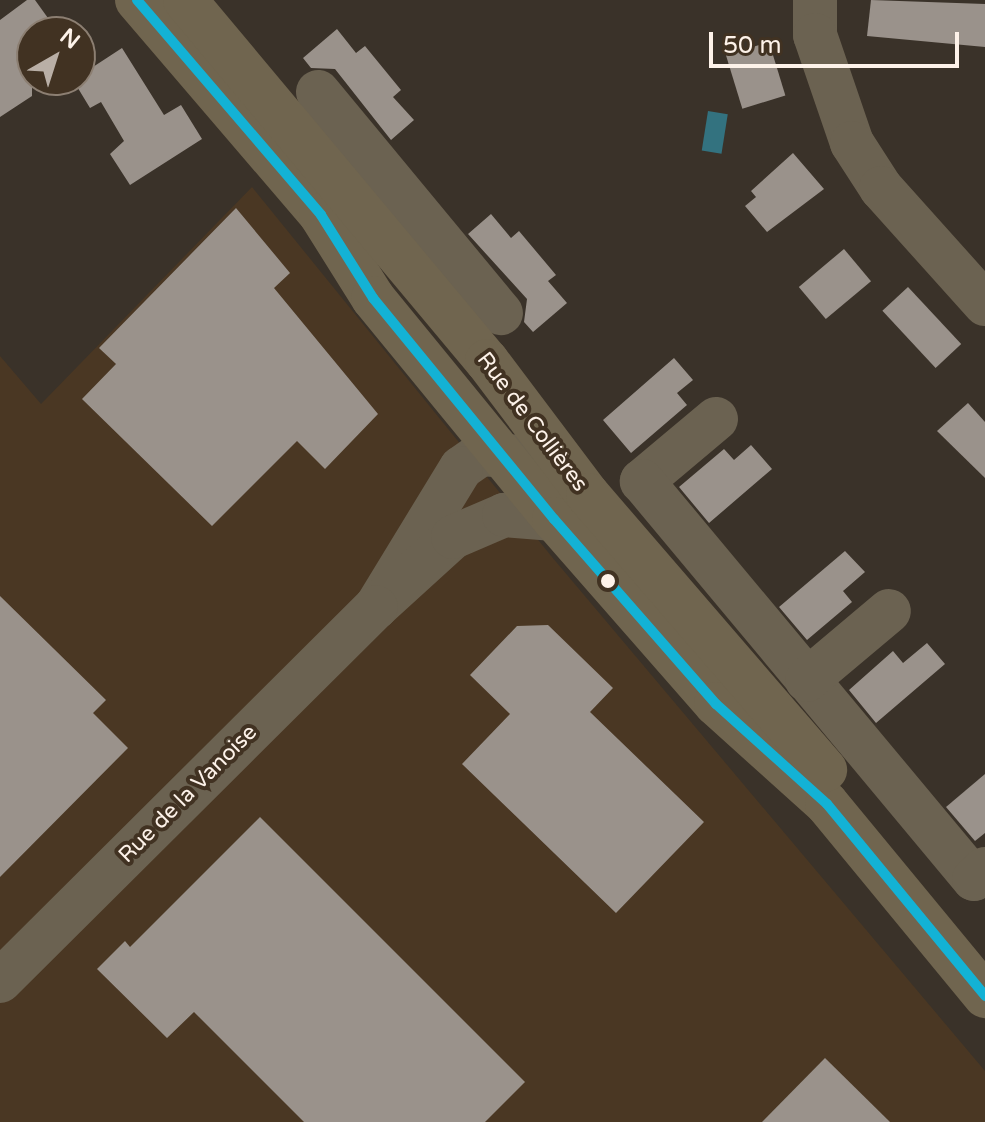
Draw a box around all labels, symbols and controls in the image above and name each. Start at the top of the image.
north arrow [16,16,96,96]
scale bar [713,16,963,66]
text: N [55,23,85,55]
text: 50 m [723,31,781,60]
street label: Rue de Collières [471,347,593,497]
unlabelled marker [600,573,616,589]
street label: Rue de la Vanoise [113,719,263,869]

